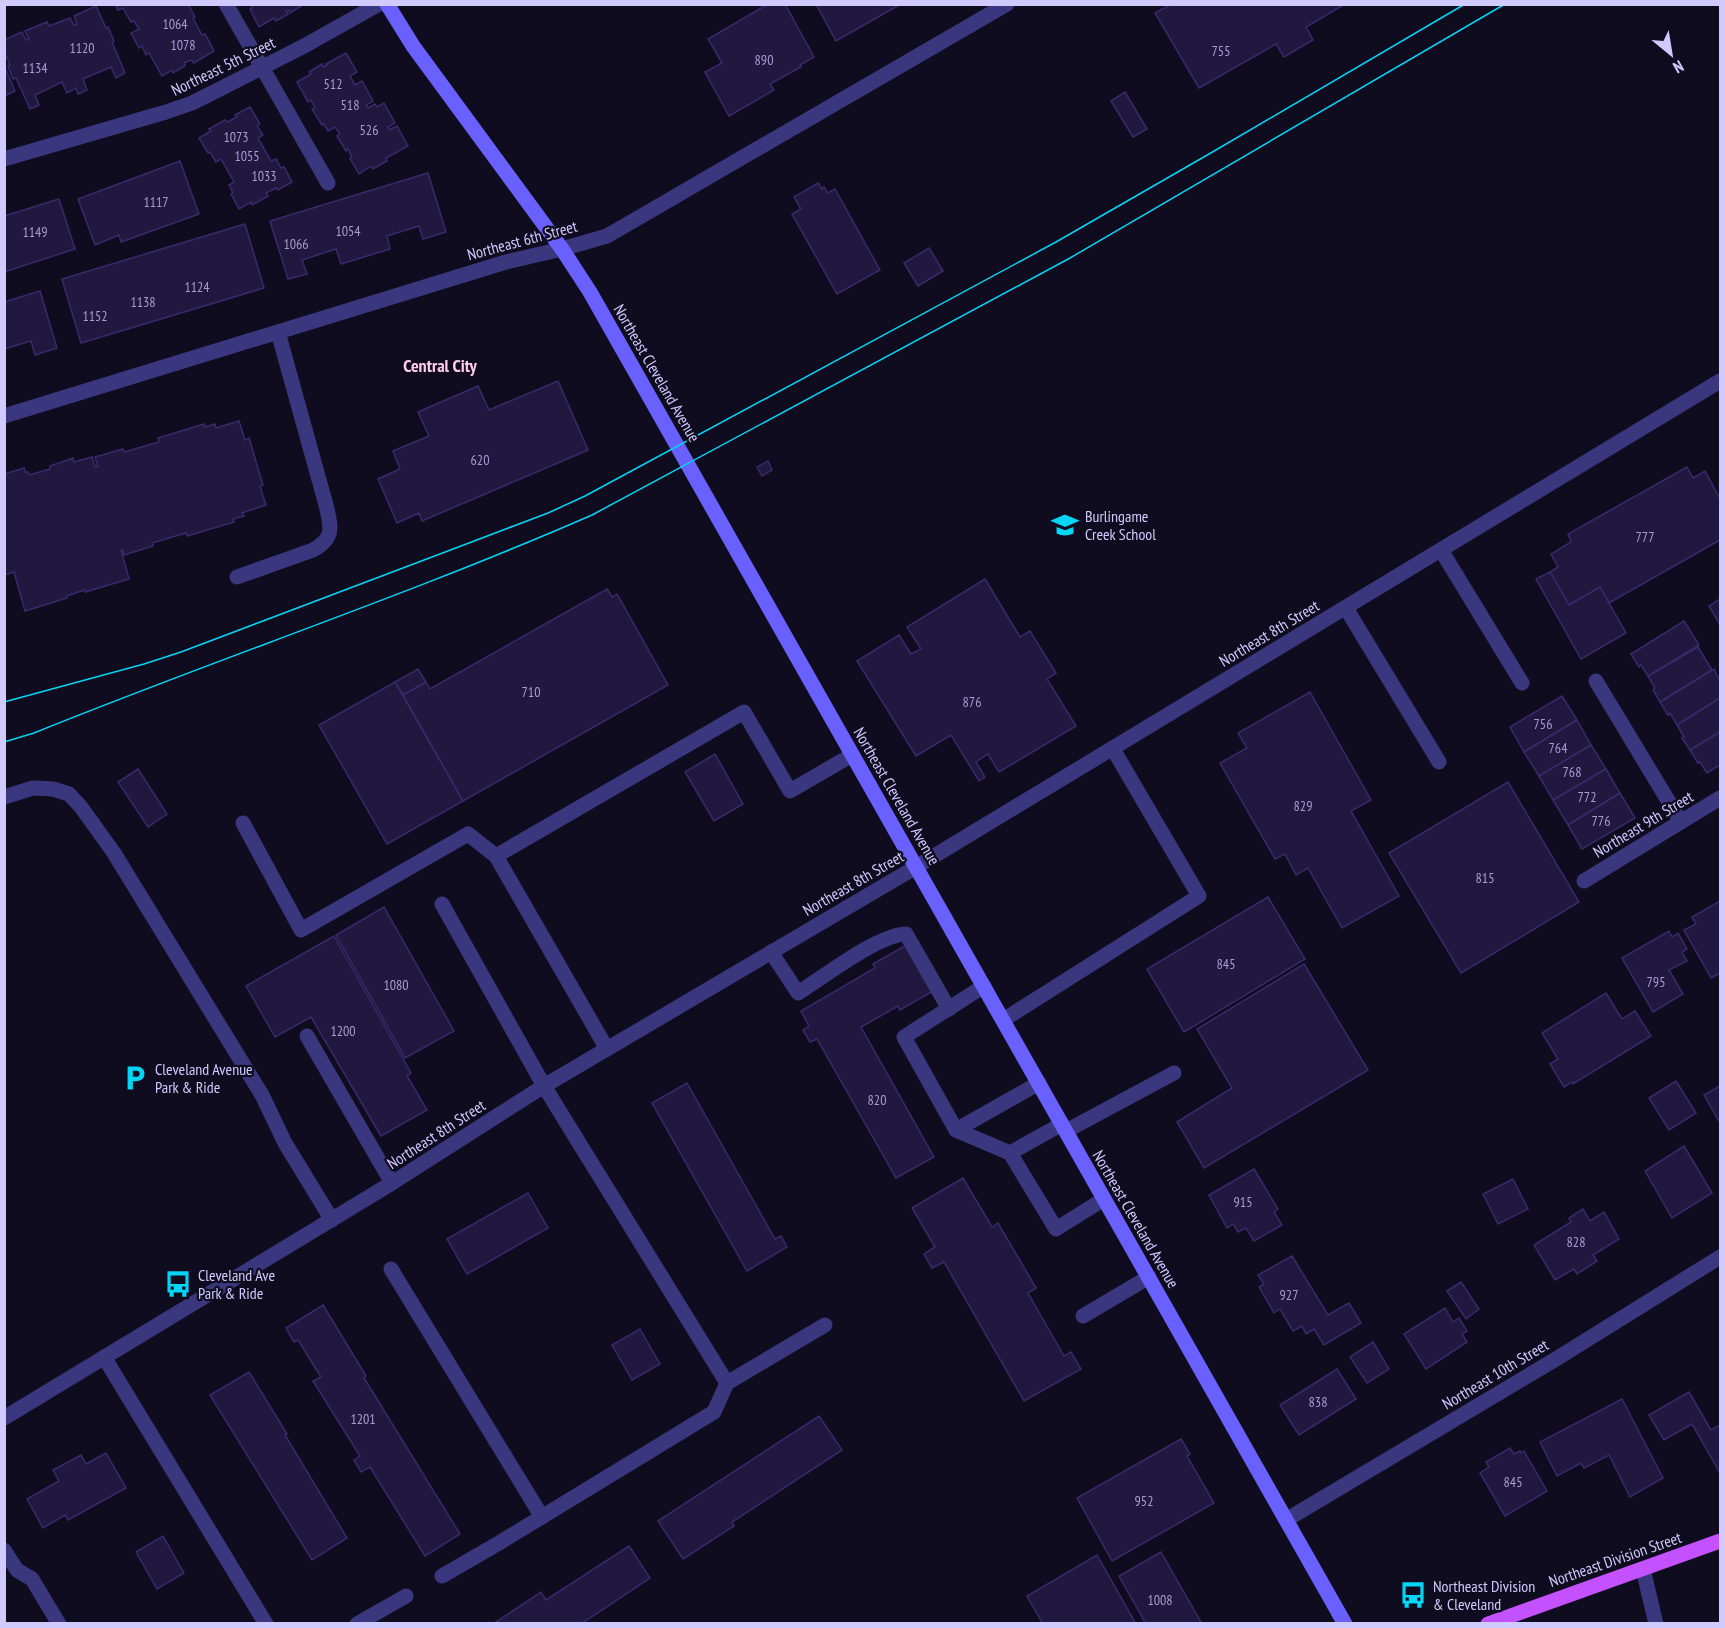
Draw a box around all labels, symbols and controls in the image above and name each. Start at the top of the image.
house number: 1064 [162,15,188,33]
north arrow [1641,24,1701,84]
street label: Northeast 5th Street [168,32,279,100]
house number: 1078 [170,36,196,54]
house number: 1120 [69,39,95,57]
house number: 755 [1212,42,1230,60]
house number: 890 [755,51,773,69]
text: N [1670,56,1687,78]
house number: 1134 [22,59,48,77]
house number: 512 [324,75,342,93]
house number: 518 [341,96,359,114]
house number: 526 [360,121,378,139]
house number: 1073 [223,128,249,146]
house number: 1055 [234,147,260,165]
house number: 1033 [251,167,277,185]
house number: 1117 [143,193,169,211]
street label: Northeast 6th Street [465,216,580,264]
house number: 1054 [335,222,361,240]
house number: 1149 [22,223,48,241]
house number: 1066 [283,235,309,253]
house number: 1124 [184,278,210,296]
house number: 1138 [130,293,156,311]
street label: Northeast Cleveland Avenue [609,301,705,445]
house number: 1152 [82,307,108,325]
district label: Central City [403,354,478,377]
house number: 620 [471,451,489,469]
place label: Burlingame Creek School [1085,506,1156,544]
school or university icon: Burlingame Creek School [1050,510,1080,540]
house number: 777 [1636,528,1654,546]
street label: Northeast 8th Street [1215,595,1323,671]
house number: 710 [522,683,540,701]
house number: 876 [963,693,981,711]
house number: 756 [1534,715,1552,733]
street label: Northeast Cleveland Avenue [849,724,945,868]
house number: 764 [1549,739,1568,757]
house number: 768 [1563,763,1581,781]
street label: Northeast 9th Street [1589,786,1697,862]
house number: 772 [1578,788,1596,806]
house number: 829 [1294,797,1312,815]
house number: 776 [1592,812,1610,830]
street label: Northeast 8th Street [799,846,907,920]
house number: 815 [1476,869,1494,887]
house number: 845 [1217,955,1235,973]
house number: 795 [1647,973,1665,991]
house number: 1080 [383,976,409,994]
house number: 1200 [330,1022,356,1040]
place label: Cleveland Avenue Park & Ride [155,1059,253,1097]
parking icon: Cleveland Avenue Park & Ride [120,1063,150,1093]
house number: 820 [868,1091,886,1109]
street label: Northeast 8th Street [383,1094,489,1173]
street label: Northeast Cleveland Avenue [1088,1147,1184,1291]
house number: 915 [1234,1193,1252,1211]
house number: 828 [1567,1233,1585,1251]
place label: Cleveland Ave Park & Ride [198,1265,275,1303]
bus stop icon: Cleveland Ave Park & Ride [163,1269,193,1299]
house number: 927 [1280,1286,1298,1304]
street label: Northeast 10th Street [1438,1334,1552,1414]
house number: 838 [1309,1393,1327,1411]
house number: 1201 [350,1410,376,1428]
house number: 845 [1504,1473,1522,1491]
house number: 952 [1135,1492,1153,1510]
street label: Northeast Division Street [1546,1527,1684,1591]
place label: Northeast Division & Cleveland [1433,1576,1535,1614]
bus stop icon: Northeast Division & Cleveland [1398,1580,1428,1610]
house number: 1008 [1147,1591,1173,1609]

